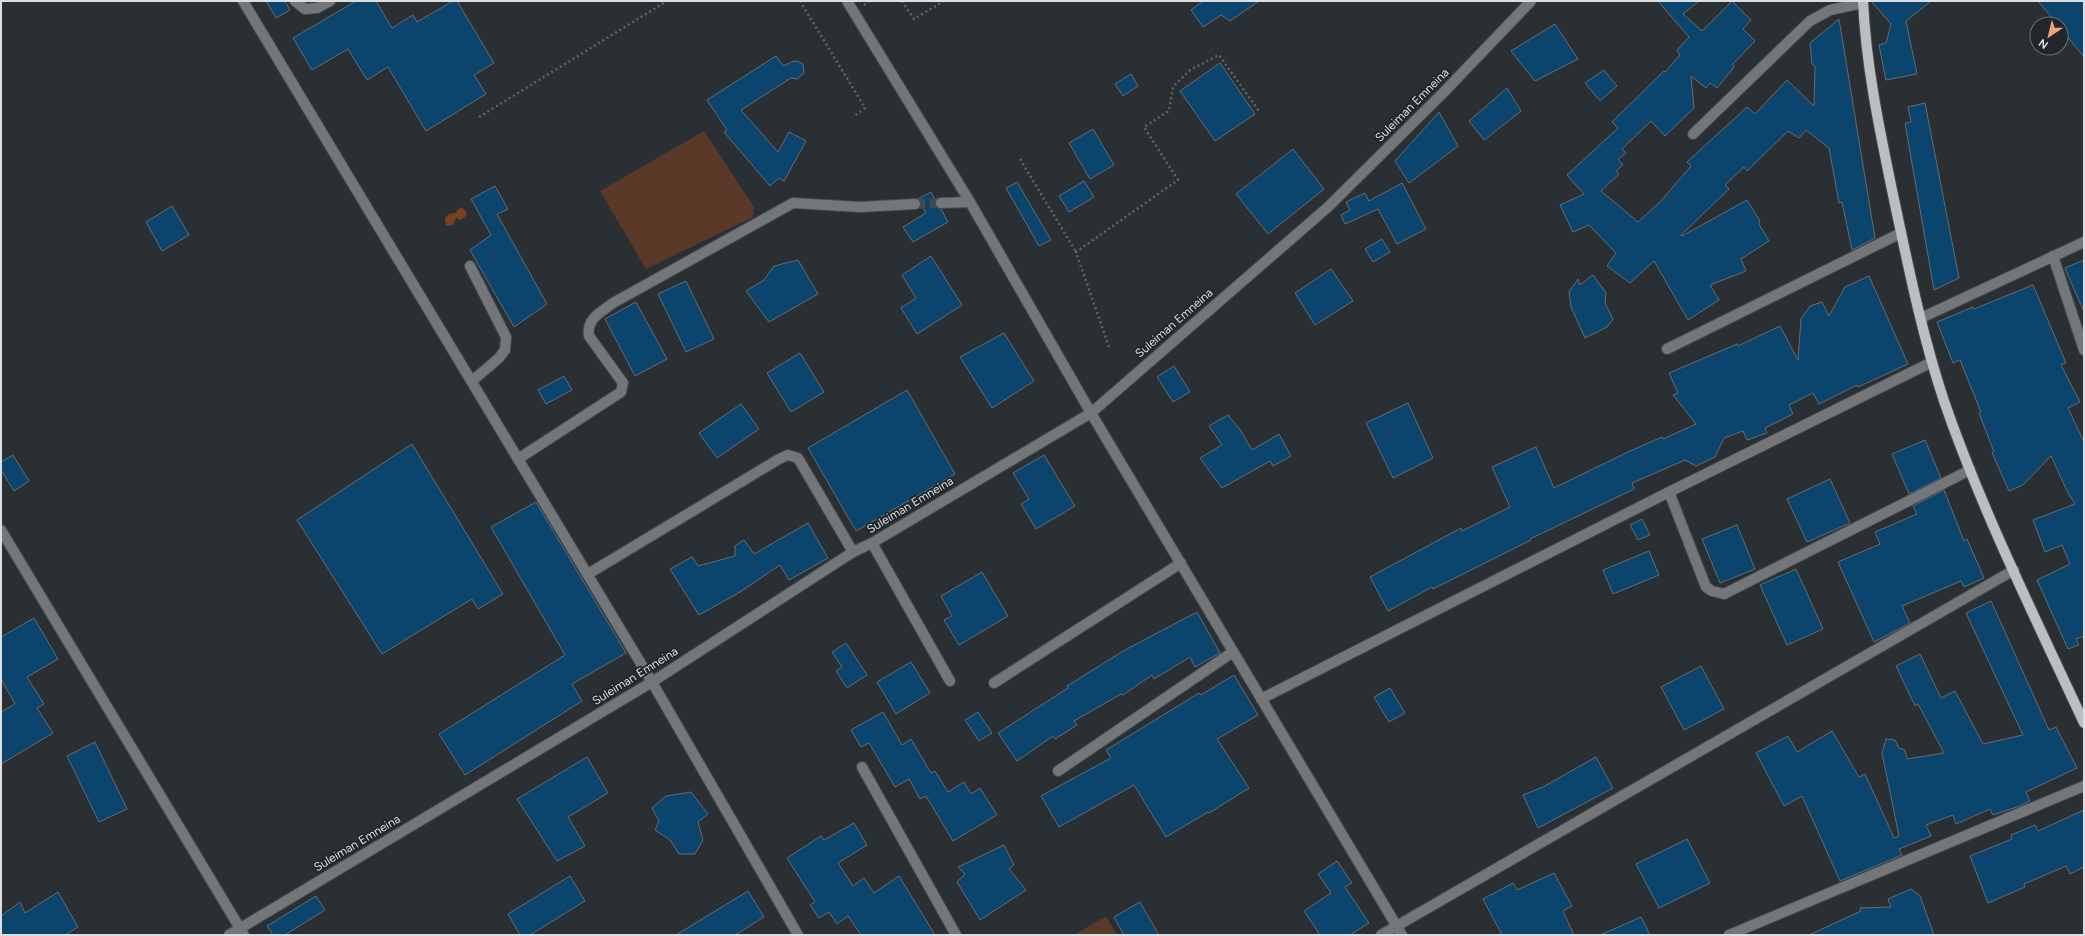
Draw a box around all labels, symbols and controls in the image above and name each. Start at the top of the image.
north arrow [2029,16,2069,56]
text: N [2036,36,2051,52]
street label: Suleiman Emneina [1372,65,1452,145]
street label: Suleiman Emneina [1132,286,1216,360]
street label: Suleiman Emneina [864,474,956,536]
street label: Suleiman Emneina [590,644,680,708]
street label: Suleiman Emneina [311,812,403,874]

